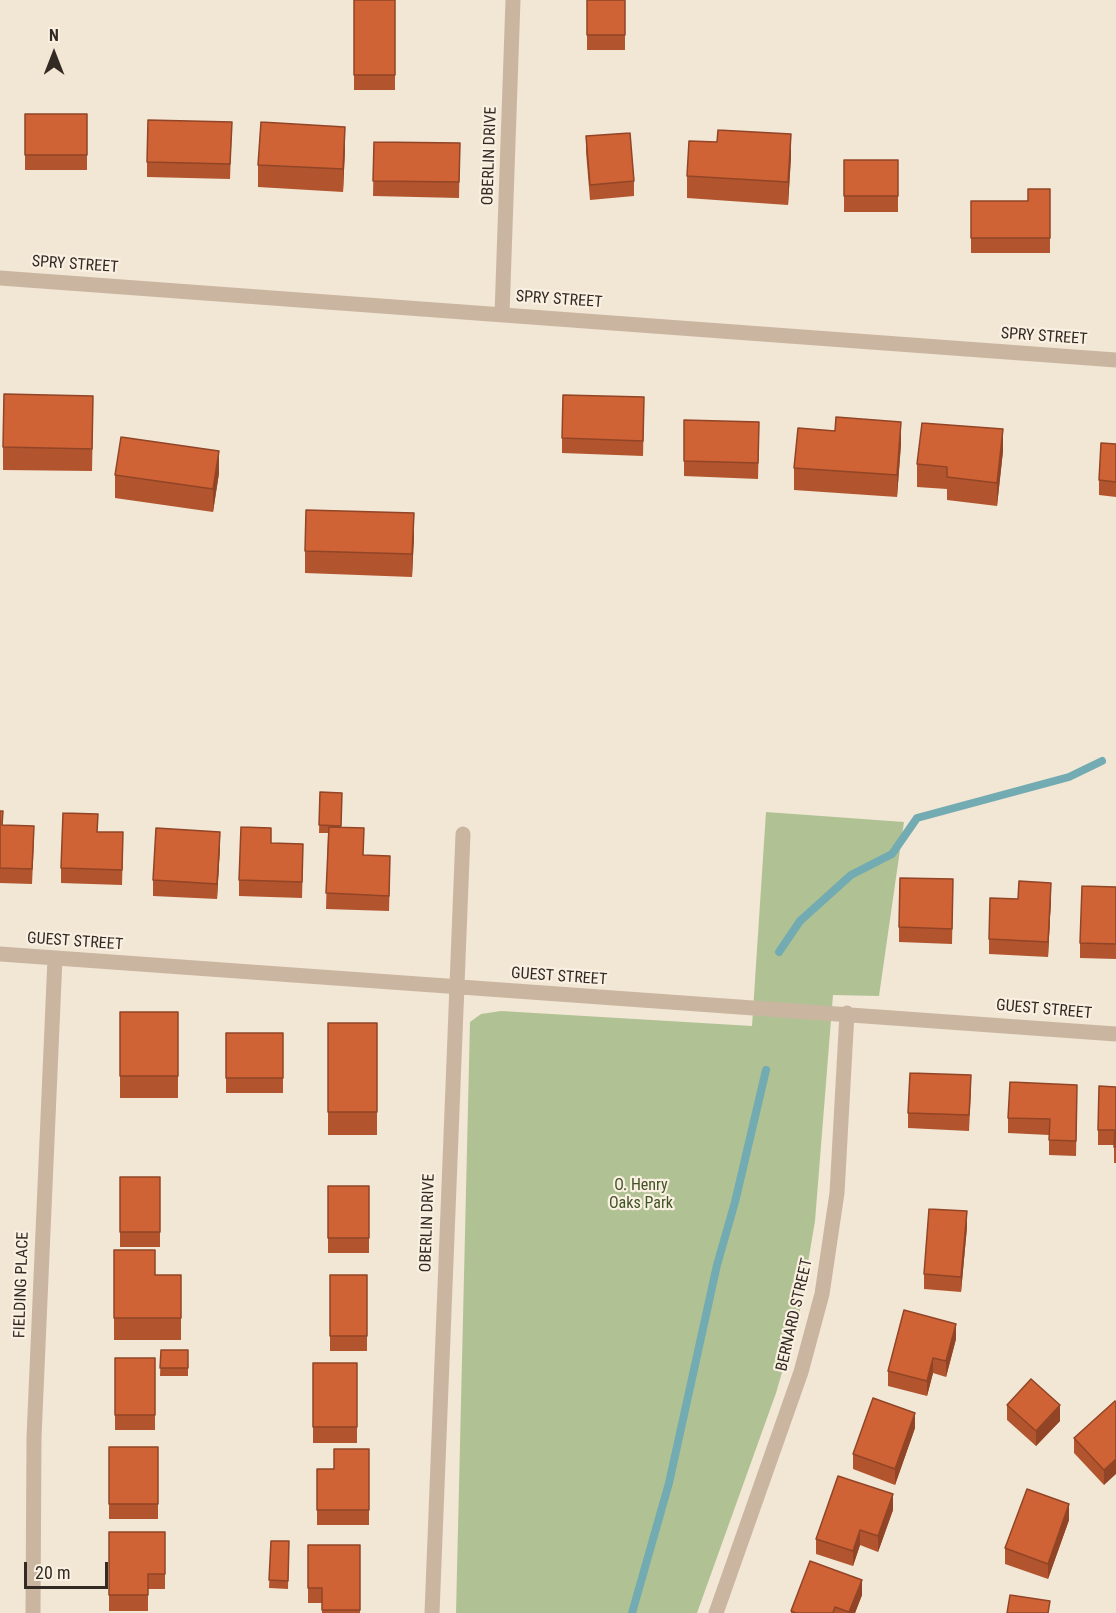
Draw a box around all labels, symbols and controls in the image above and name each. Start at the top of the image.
north arrow [24,24,84,84]
text: N [49,26,59,45]
street label: OBERLIN DRIVE [479,106,501,206]
street label: SPRY STREET [31,252,119,278]
street label: SPRY STREET [515,287,603,313]
street label: SPRY STREET [1000,324,1088,350]
street label: GUEST STREET [26,929,124,955]
street label: GUEST STREET [510,964,608,990]
street label: GUEST STREET [995,996,1093,1024]
street label: OBERLIN DRIVE [417,1173,439,1273]
park label: O. Henry Oaks Park [609,1176,673,1214]
street label: FIELDING PLACE [11,1232,33,1338]
street label: BERNARD STREET [773,1257,817,1373]
scale bar [27,1550,111,1588]
text: 20 m [35,1562,70,1583]

